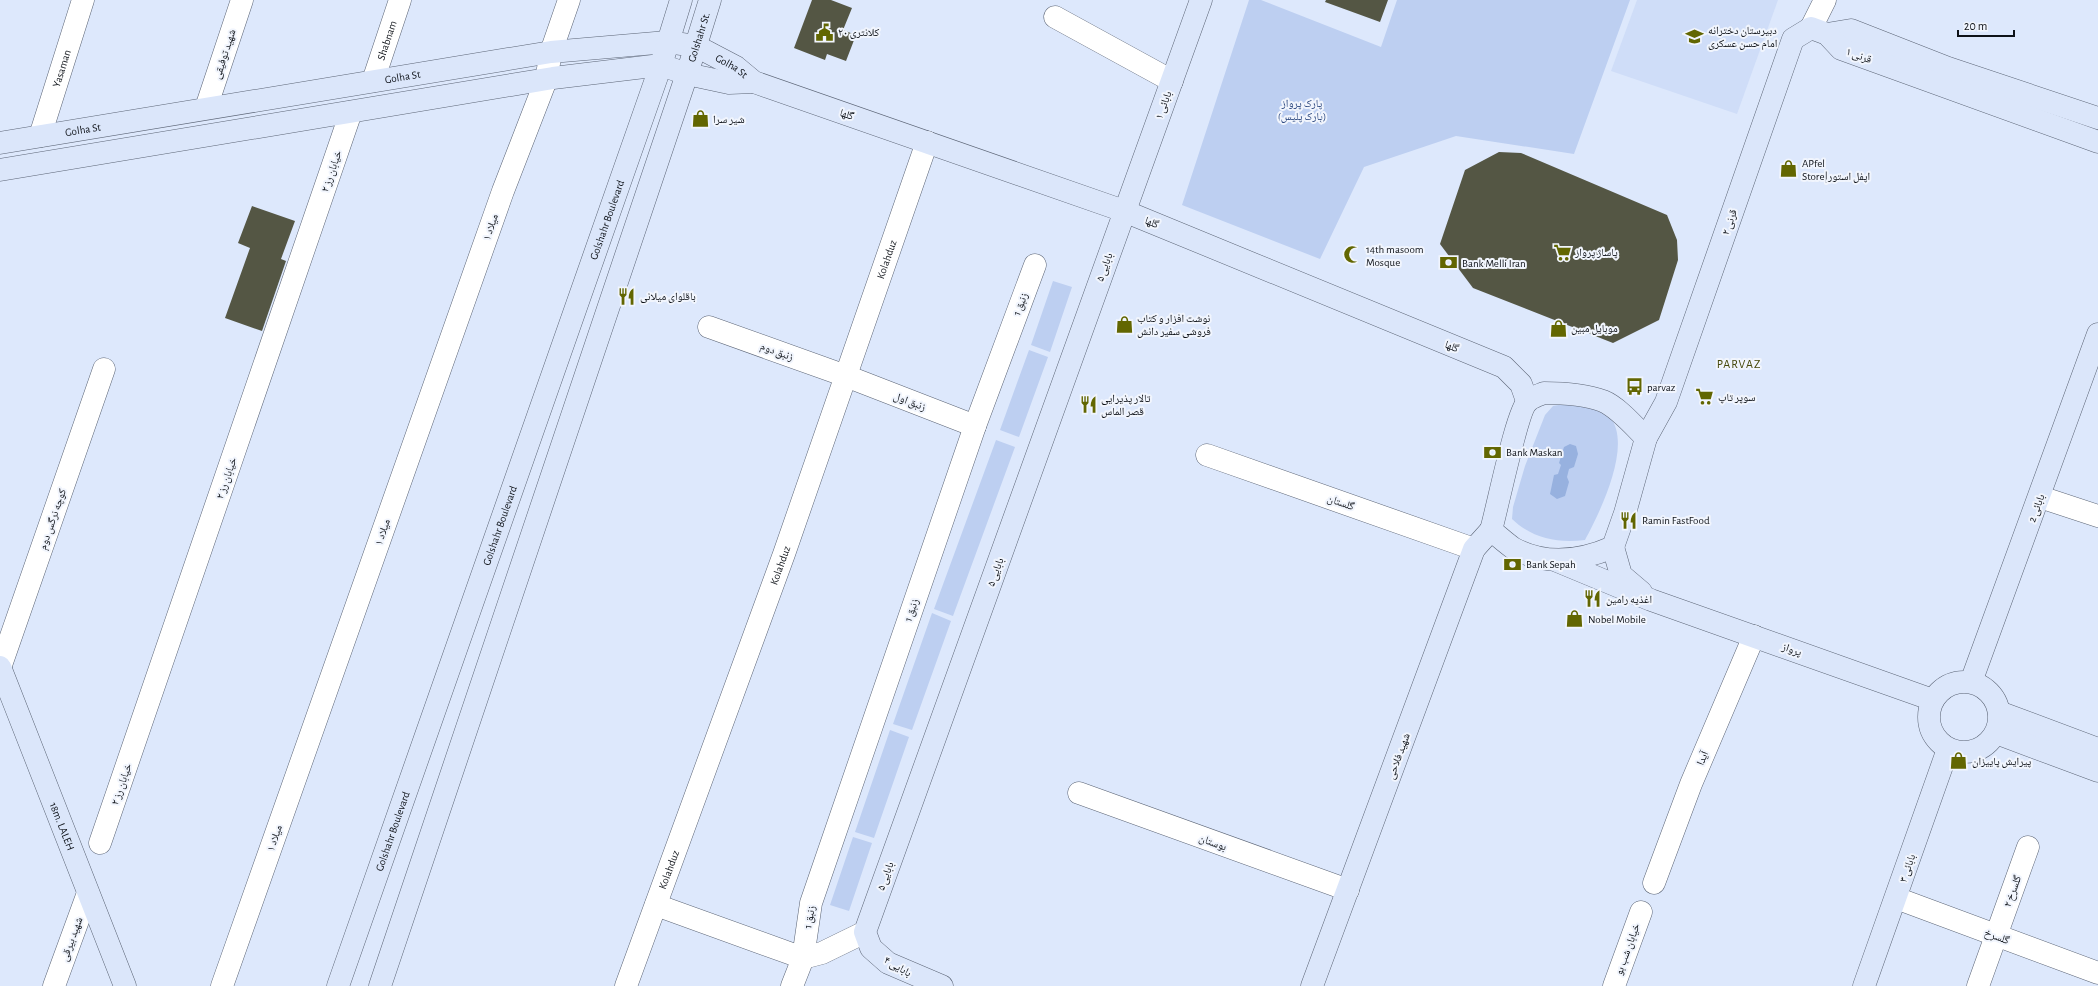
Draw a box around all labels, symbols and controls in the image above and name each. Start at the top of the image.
street label: Golshahr St. [686,11,712,63]
scale bar [1958,12,2014,38]
street label: Shabnam [375,19,399,62]
text: 20 m [1964,20,1987,32]
public building icon: کلانتری ۲۰ [815,22,835,42]
place label: دبیرستان دخترانه امام حسن عسکری [1708,25,1777,50]
school or university icon: دبیرستان دخترانه امام حسن عسکری [1685,26,1705,46]
place label: کلانتری ۲۰ [838,27,880,39]
street label: شهید توفیقی [211,28,239,81]
street label: قرنی ۱ [1844,46,1873,66]
street label: Yasaman [51,48,73,89]
street label: Golha St [713,52,750,81]
street label: Golha St [384,69,422,85]
street label: بابائی ۱ [1153,90,1175,121]
park label: پارک پرواز (پارک پلیس) [1278,98,1326,123]
street label: گلها [838,107,856,122]
shop icon: شیر سرا [690,109,710,129]
place label: شیر سرا [713,114,745,125]
street label: Golha St [64,121,102,138]
street label: خیابان رز ۲ [319,149,345,194]
place label: APfel Store|اپفل استور [1802,158,1870,183]
shop icon: APfel Store|اپفل استور [1779,159,1799,179]
street label: Golshahr Boulevard [588,178,626,261]
street label: قرنی ۲ [1720,208,1740,237]
street label: میلاد ۱ [481,213,500,242]
street label: گلها [1143,215,1161,230]
street label: Kolahduz [875,238,899,280]
supermarket icon: پاساژ پرواز [1552,242,1572,262]
place label: 14th masoom Mosque [1366,244,1424,268]
mosque icon: 14th masoom Mosque [1343,245,1363,265]
place label: پاساژ پرواز [1574,247,1618,259]
street label: ۵ بابایی [1094,251,1116,283]
bank icon: Bank Melli Iran [1439,253,1459,273]
place label: Bank Melli Iran [1462,258,1526,269]
restaurant icon: باقلوای میلانی [617,286,637,306]
place label: باقلوای میلانی [640,291,696,303]
street label: زنبق 1 [1011,291,1031,317]
place label: نوشت افزار و کتاب فروشی سفیر دانش [1137,313,1211,338]
shop icon: نوشت افزار و کتاب فروشی سفیر دانش [1114,314,1134,334]
shop icon: موبایل مبین [1548,318,1568,338]
place label: موبایل مبین [1571,323,1618,335]
street label: گلها [1443,339,1461,354]
street label: زنبق دوم [758,340,795,363]
district label: PARVAZ [1717,358,1761,370]
bus stop icon: parvaz [1624,377,1644,397]
place label: parvaz [1647,382,1676,393]
supermarket icon: سوپر تاپ [1695,387,1715,407]
street label: زنبق اول [892,390,928,414]
place label: سوپر تاپ [1718,392,1755,404]
place label: تالار پذیرایی قصر الماس [1101,393,1151,418]
restaurant icon: تالار پذیرایی قصر الماس [1078,394,1098,414]
bank icon: Bank Maskan [1483,442,1503,462]
place label: Bank Maskan [1506,447,1563,458]
street label: خیابان رز ۲ [214,456,240,501]
street label: Golshahr Boulevard [481,484,519,567]
street label: کوچه نرگس دوم [37,487,69,551]
street label: گلستان [1326,493,1356,513]
street label: بابائی 2 [2026,493,2048,524]
restaurant icon: Ramin FastFood [1619,510,1639,530]
place label: Ramin FastFood [1642,515,1710,526]
street label: میلاد ۱ [373,518,392,547]
street label: Kolahduz [768,544,793,586]
bank icon: Bank Sepah [1503,554,1523,574]
street label: ۵ بابایی [985,556,1007,588]
place label: Bank Sepah [1526,559,1576,570]
restaurant icon: اغذیه رامین [1583,589,1603,609]
place label: اغذیه رامین [1606,594,1652,606]
street label: زنبق 1 [903,597,921,623]
shop icon: Nobel Mobile [1565,609,1585,629]
place label: Nobel Mobile [1588,614,1646,625]
street label: پرواز [1779,641,1803,659]
street label: شهید فلاحی [1385,732,1413,781]
street label: آیدا [1694,749,1711,767]
shop icon: پیرایش پاییزان [1949,751,1969,771]
place label: پیرایش پاییزان [1972,756,2032,768]
street label: خیابان رز ۲ [109,762,135,807]
street label: Golshahr Boulevard [374,790,412,873]
street label: 18m. LALEH [48,801,76,852]
street label: میلاد ۱ [265,824,284,853]
street label: بوستان [1197,832,1228,853]
street label: Kolahduz [657,848,681,891]
street label: بابائی ۳ [1898,853,1918,884]
street label: ۵ بابایی [875,860,897,892]
street label: گلسرخ ۲ [2002,873,2024,909]
street label: زنبق 1 [802,905,818,930]
street label: شهید بیرقی [58,916,85,963]
street label: خیابان شب بو [1613,922,1643,977]
street label: گلسرخ [1982,927,2011,947]
street label: بابایی ۴ [882,954,913,979]

